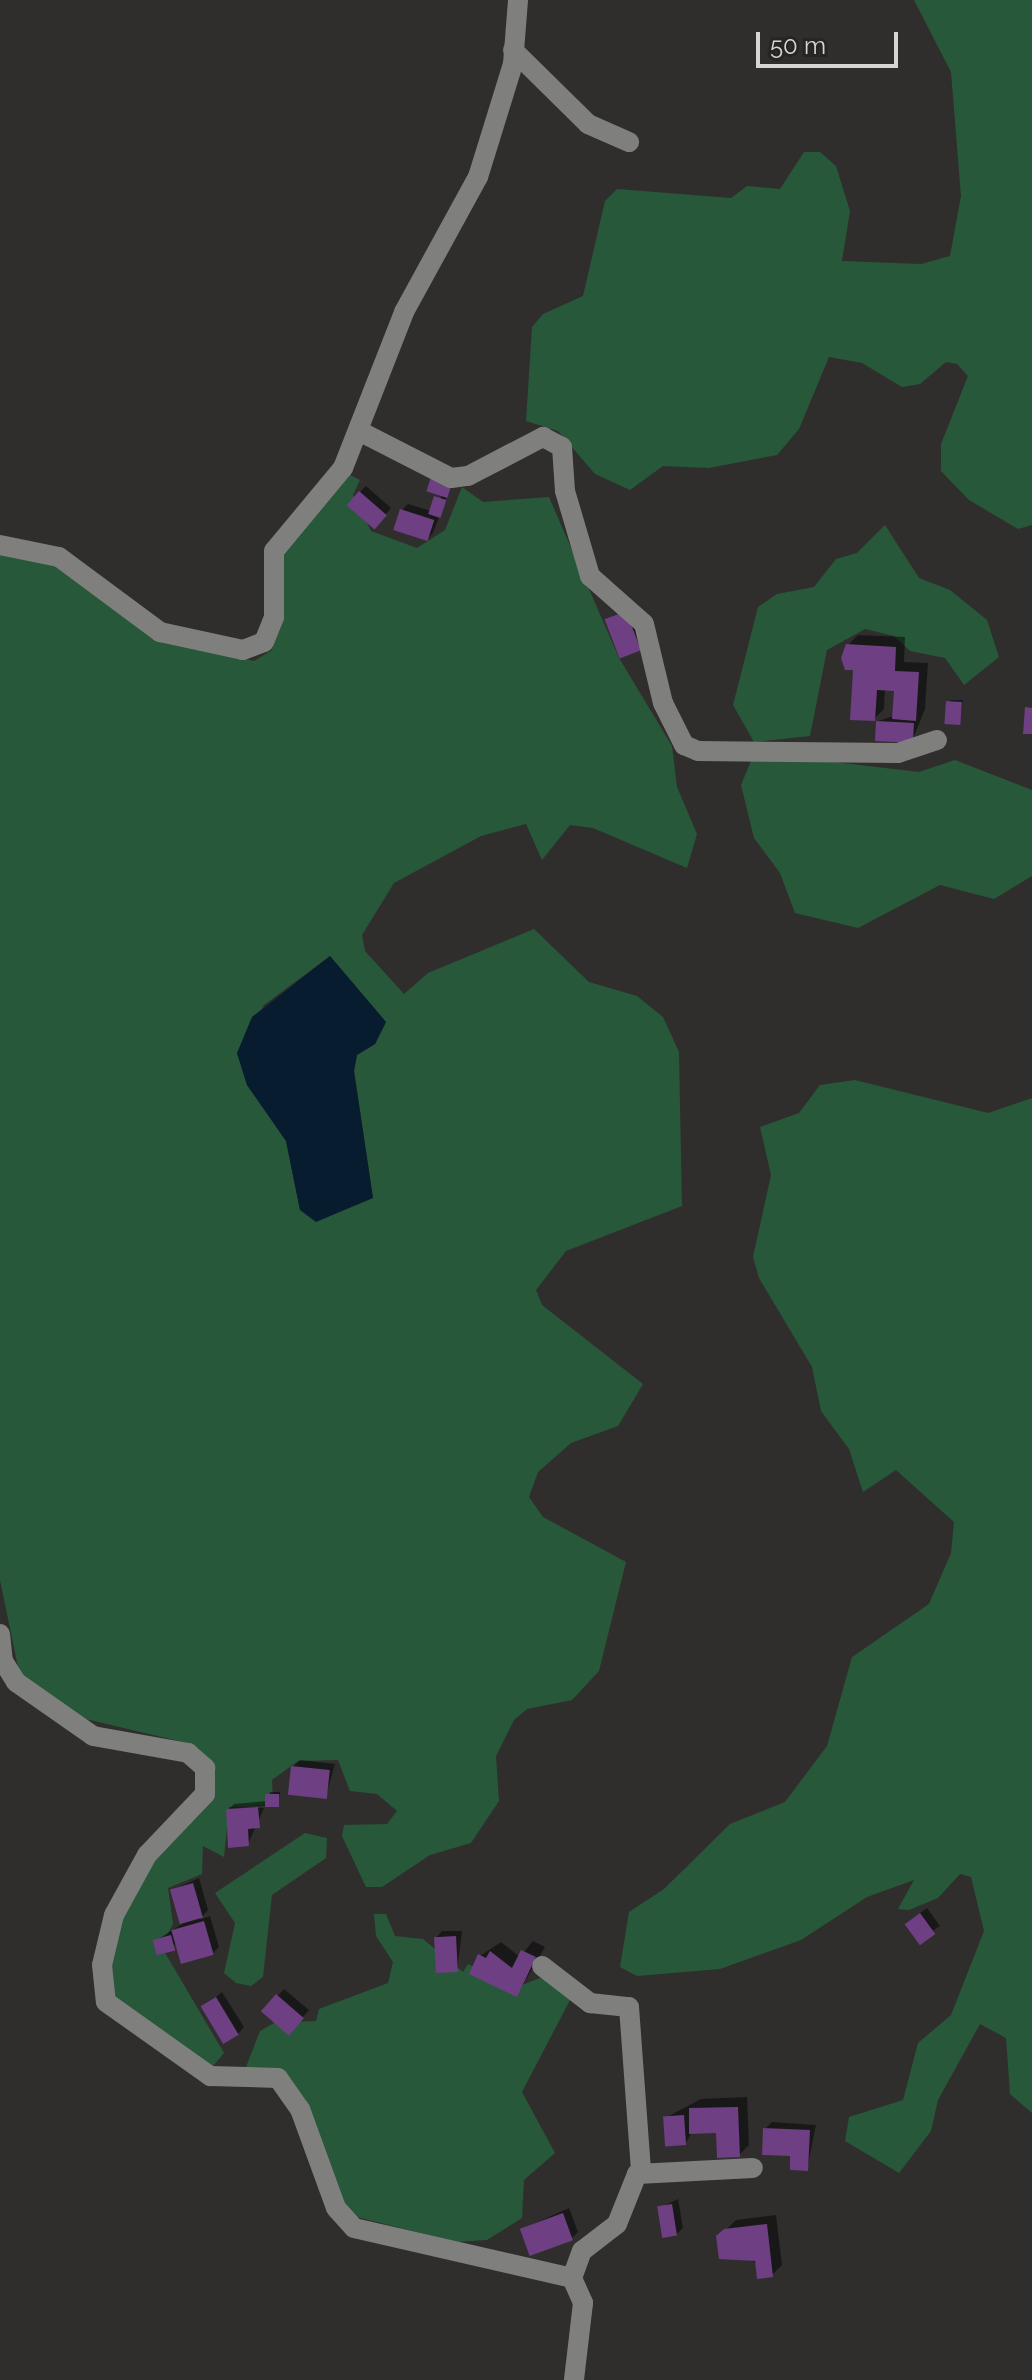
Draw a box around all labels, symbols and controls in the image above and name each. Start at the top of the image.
scale bar [760,16,902,66]
text: 50 m [770,31,826,60]

